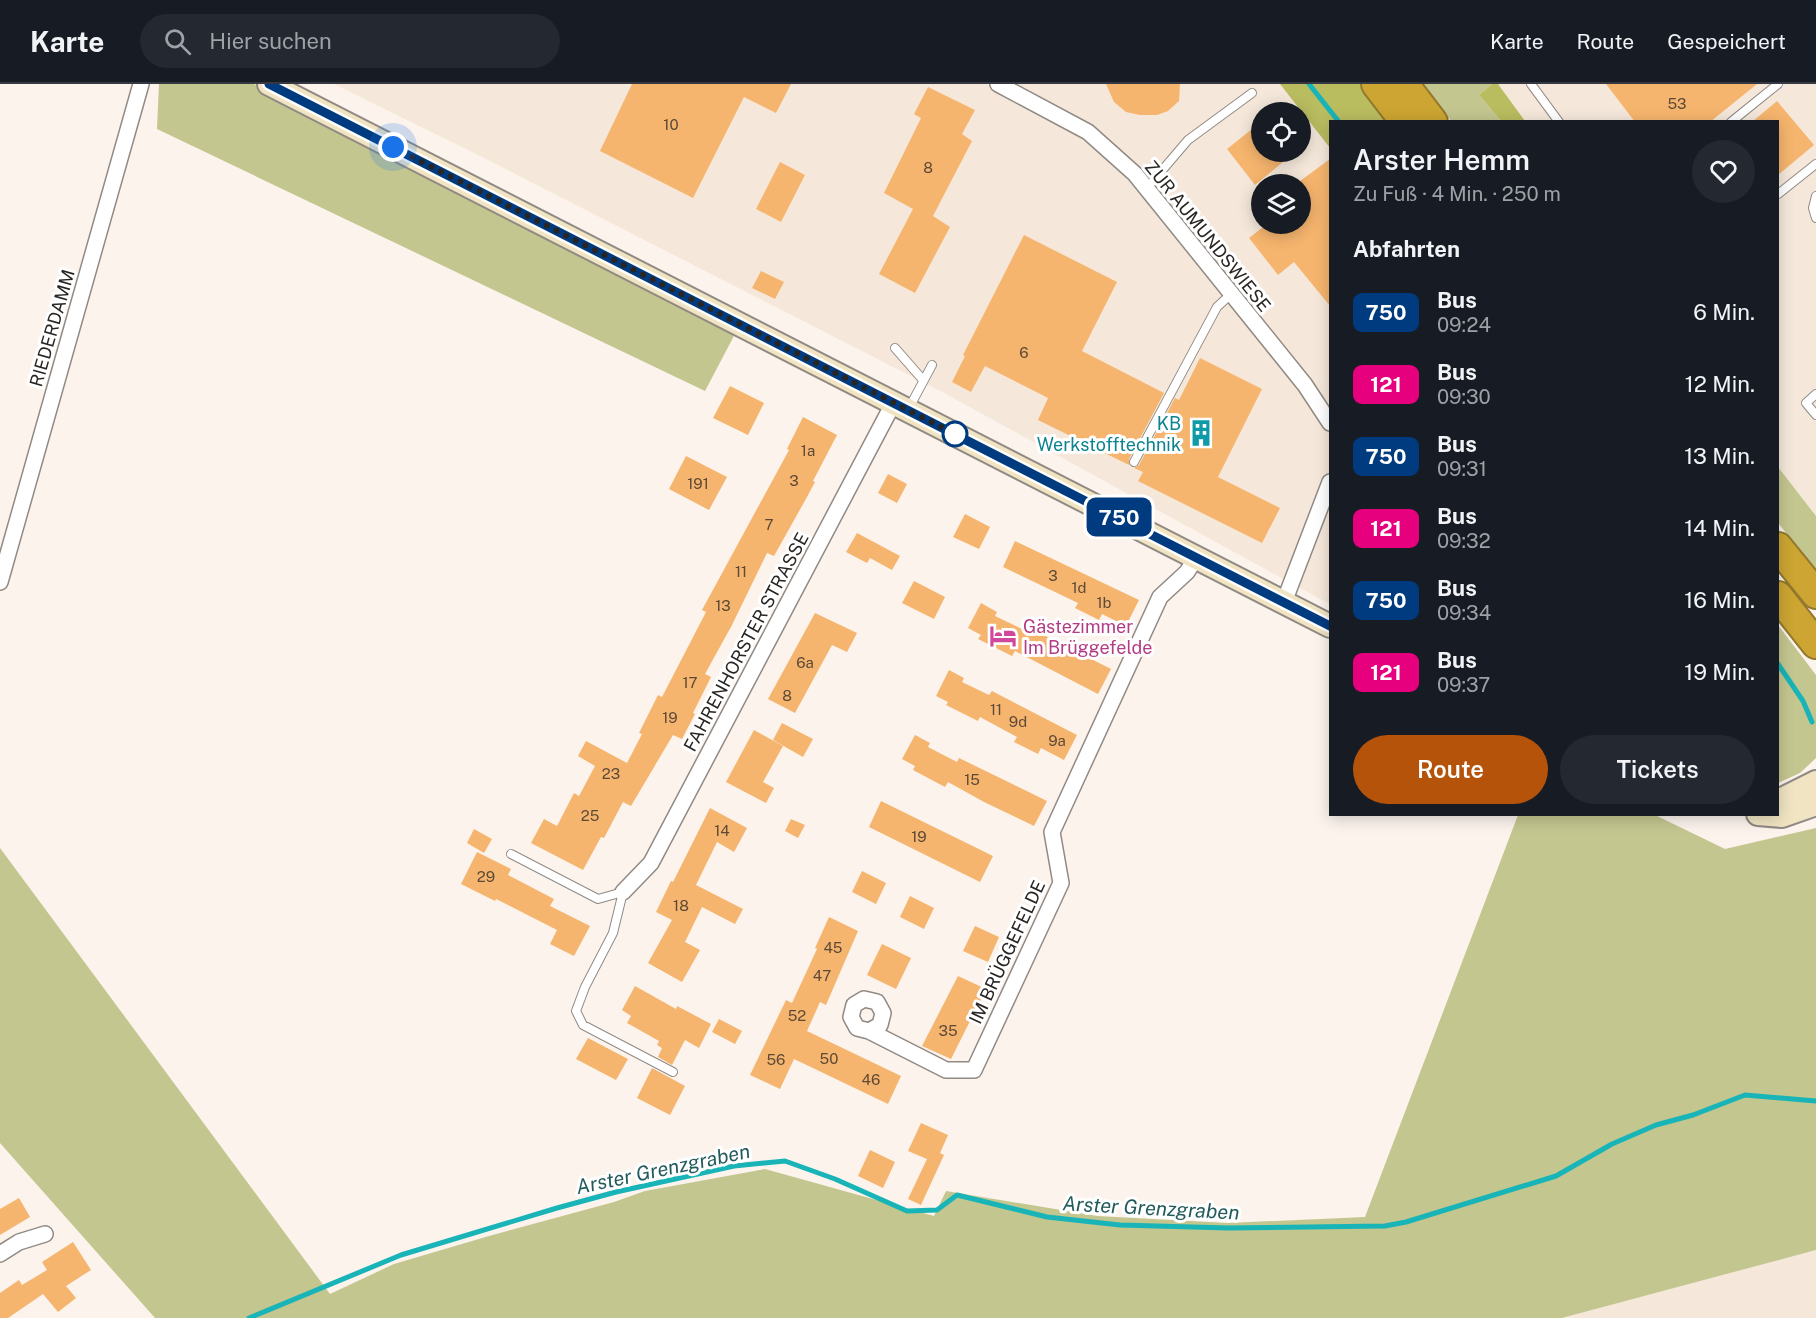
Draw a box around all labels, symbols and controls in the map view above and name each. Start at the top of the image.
search box [140,14,560,68]
text: Karte [30,25,104,58]
icon: search [161,25,194,58]
text: Hier suchen [209,28,332,54]
text: Karte [1490,29,1544,54]
text: Route [1577,29,1634,54]
text: Gespeichert [1667,29,1786,54]
house number: 53 [1667,95,1687,112]
map controls [1251,102,1311,234]
button: locate [1251,102,1311,162]
house number: 10 [663,116,679,133]
your location [378,132,408,162]
button: heart [1692,140,1755,203]
text: Arster Hemm [1353,143,1530,176]
street label: ZUR AUMUNDSWIESE [1141,156,1275,316]
house number: 8 [923,159,933,176]
button: layers [1251,174,1311,234]
text: Zu Fuß · 4 Min. · 250 m [1353,182,1561,206]
text: Abfahrten [1353,236,1460,262]
street label: RIEDERDAMM [25,267,79,389]
text: Bus [1437,287,1477,313]
text: 6 Min. [1693,299,1755,325]
text: 750 [1366,300,1406,325]
text: 09:24 [1437,313,1491,337]
house number: 6 [1019,344,1029,361]
text: Bus [1437,359,1477,385]
text: 12 Min. [1685,371,1755,397]
text: 121 [1370,372,1402,397]
text: 09:30 [1437,385,1491,409]
place label: KB Werkstofftechnik [1037,413,1181,455]
building icon: KB Werkstofftechnik [1186,418,1216,448]
unlabelled marker [942,421,968,447]
text: Bus [1437,431,1477,457]
house number: 1a [801,442,815,459]
text: 13 Min. [1684,443,1755,469]
text: 750 [1366,444,1406,469]
text: 09:31 [1437,457,1487,481]
house number: 3 [789,472,799,489]
house number: 191 [687,475,709,492]
line badge: 750 [1084,498,1154,536]
text: Bus [1437,503,1477,529]
text: 750 [1099,505,1139,530]
text: 14 Min. [1684,515,1755,541]
house number: 7 [764,516,774,533]
text: 121 [1370,516,1402,541]
street label: FAHRENHORSTER STRASSE [679,529,813,755]
text: 09:32 [1437,529,1491,553]
house number: 11 [735,563,747,580]
house number: 3 [1048,567,1058,584]
text: Bus [1437,575,1477,601]
house number: 1d [1071,579,1087,596]
text: 16 Min. [1684,587,1755,613]
text: 750 [1366,588,1406,613]
house number: 1b [1096,594,1112,611]
house number: 13 [715,597,731,614]
text: 09:34 [1437,601,1491,625]
place label: Gästezimmer Im Brüggefelde [1023,616,1152,658]
hotel icon: Gästezimmer Im Brüggefelde [988,621,1018,651]
text: Bus [1437,647,1477,673]
house number: 6a [796,654,814,671]
text: 19 Min. [1684,659,1755,685]
text: 121 [1370,660,1402,685]
text: 09:37 [1437,673,1490,697]
house number: 17 [682,674,698,691]
house number: 8 [782,687,792,704]
house number: 11 [990,701,1002,718]
house number: 19 [662,709,678,726]
house number: 9d [1009,713,1027,730]
house number: 9a [1048,732,1066,749]
button: Route [1353,735,1548,804]
button: Tickets [1560,735,1755,804]
house number: 23 [602,765,620,782]
house number: 15 [964,771,980,788]
house number: 25 [581,807,599,824]
house number: 14 [714,822,730,839]
house number: 19 [911,828,927,845]
house number: 29 [477,868,495,885]
street label: IM BRÜGGEFELDE [964,877,1049,1027]
house number: 18 [673,897,689,914]
house number: 45 [824,939,842,956]
house number: 47 [813,967,831,984]
house number: 52 [788,1007,806,1024]
house number: 35 [938,1022,958,1039]
house number: 50 [820,1050,838,1067]
house number: 56 [767,1051,785,1068]
house number: 46 [862,1071,880,1088]
water label: Arster Grenzgraben [574,1139,752,1199]
water label: Arster Grenzgraben [1062,1191,1240,1225]

